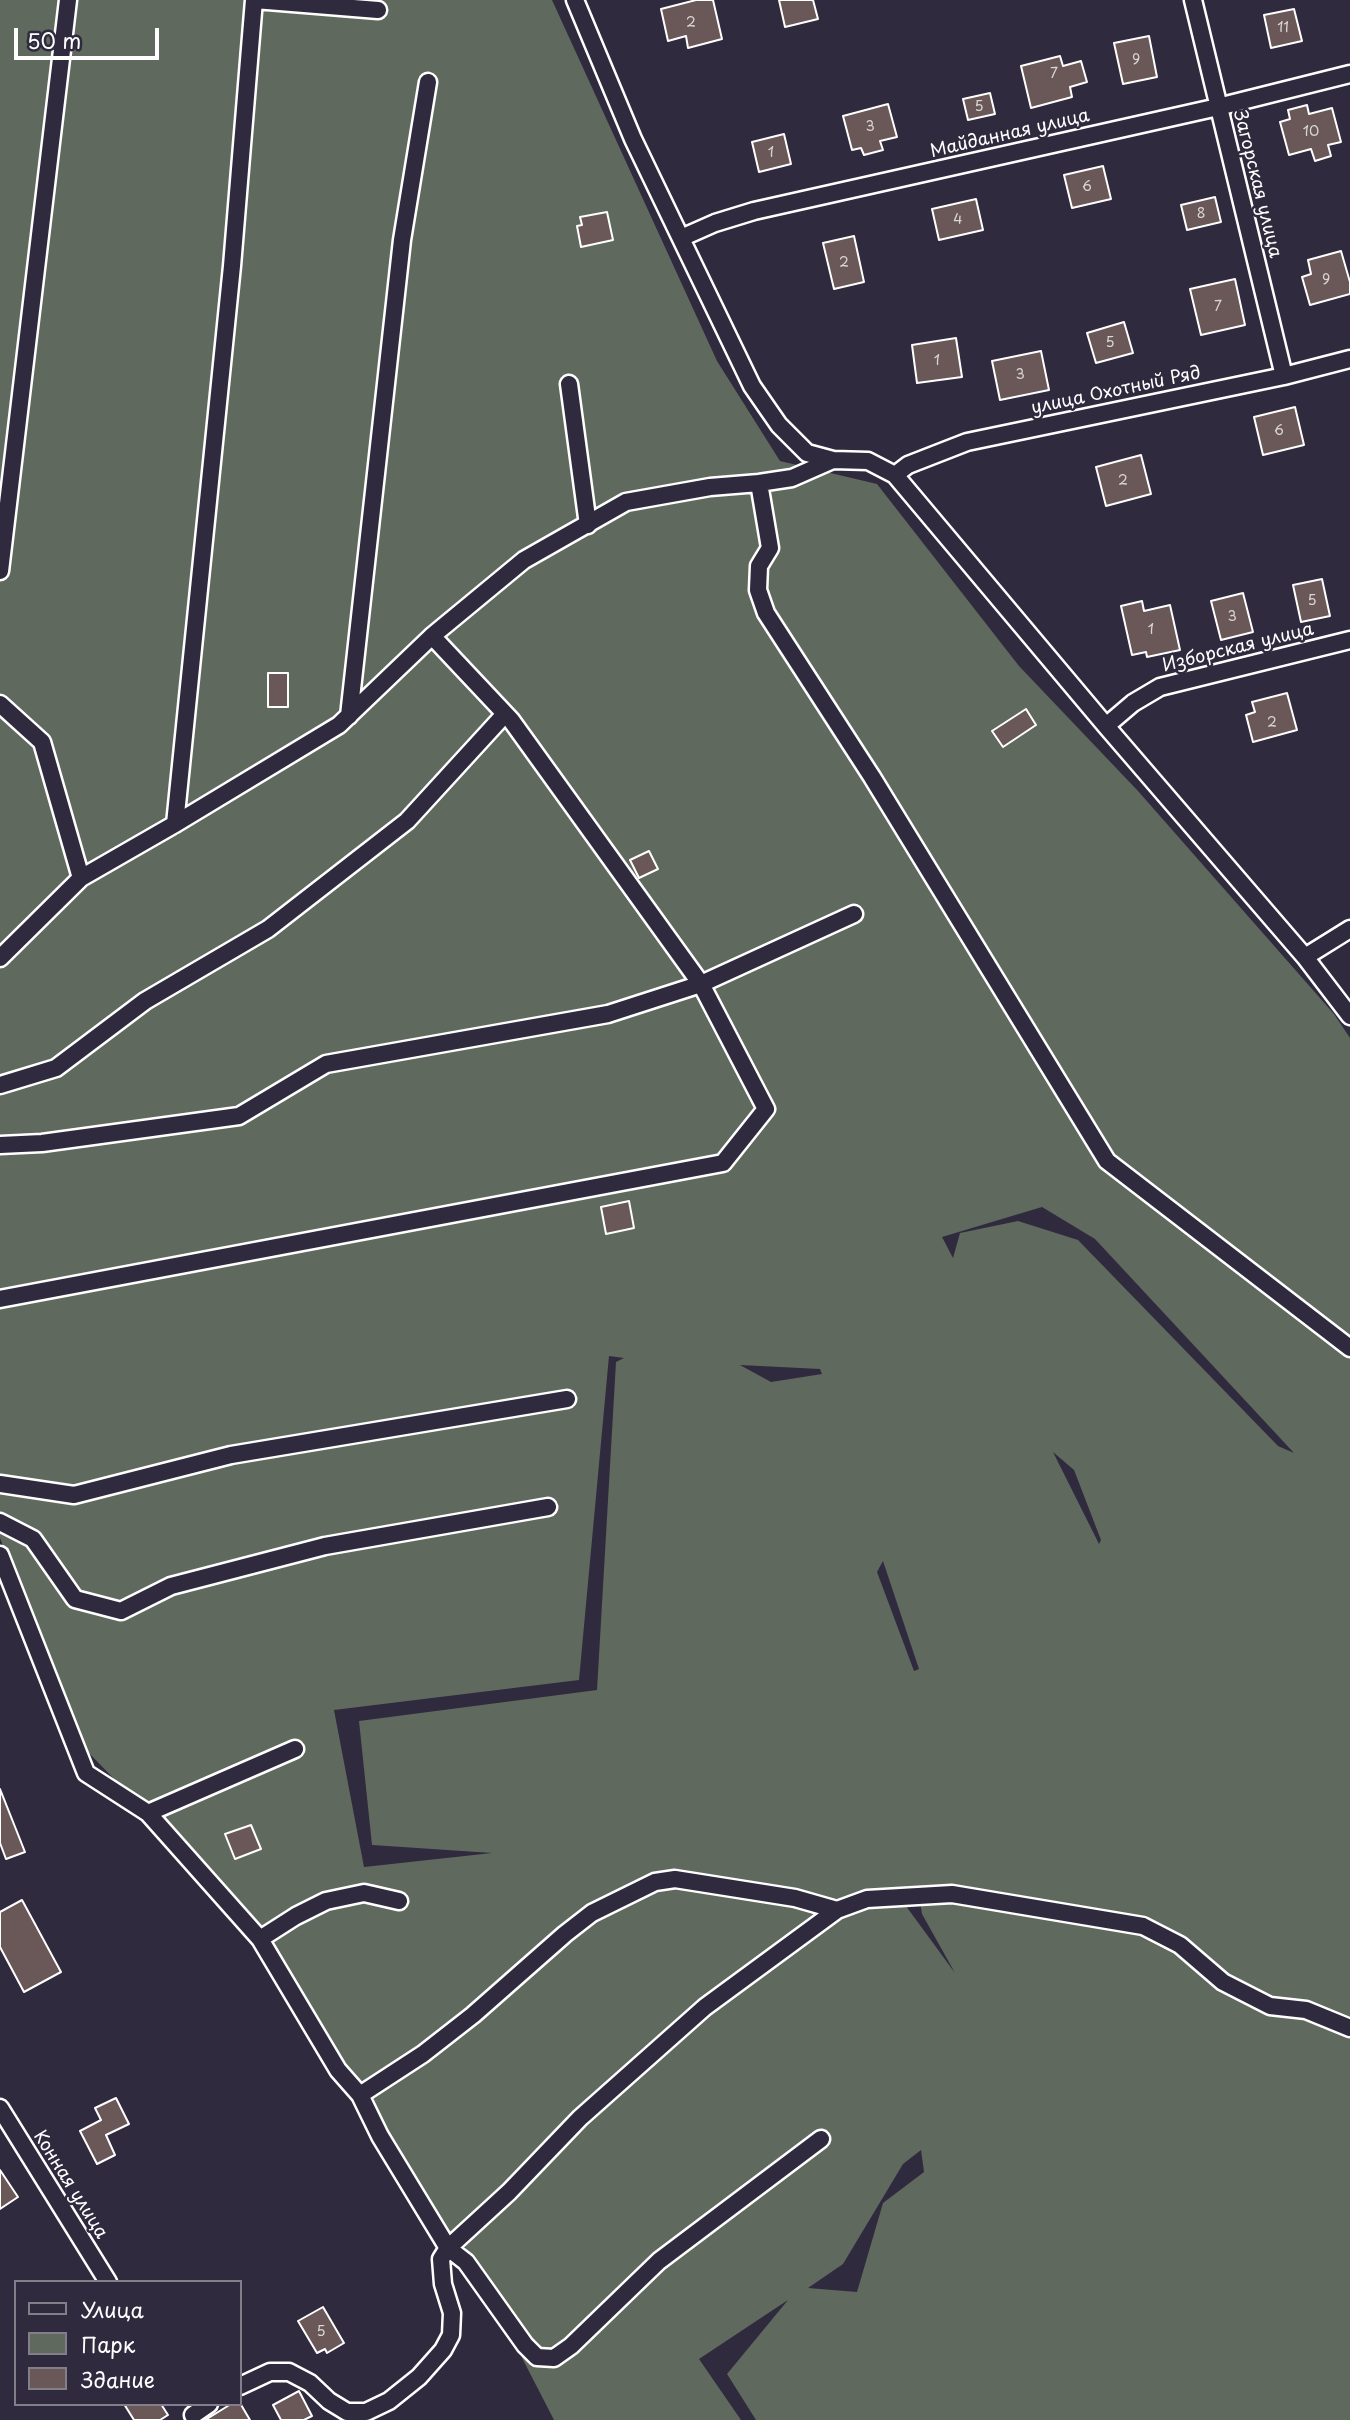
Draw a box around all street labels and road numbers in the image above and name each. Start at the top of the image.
street label: Майданная улица [928,105,1092,163]
street label: Загорская улица [1228,108,1286,260]
street label: улица Охотный Ряд [1029,362,1203,420]
street label: Изборская улица [1160,619,1316,677]
street label: Конная улица [28,2127,112,2243]

